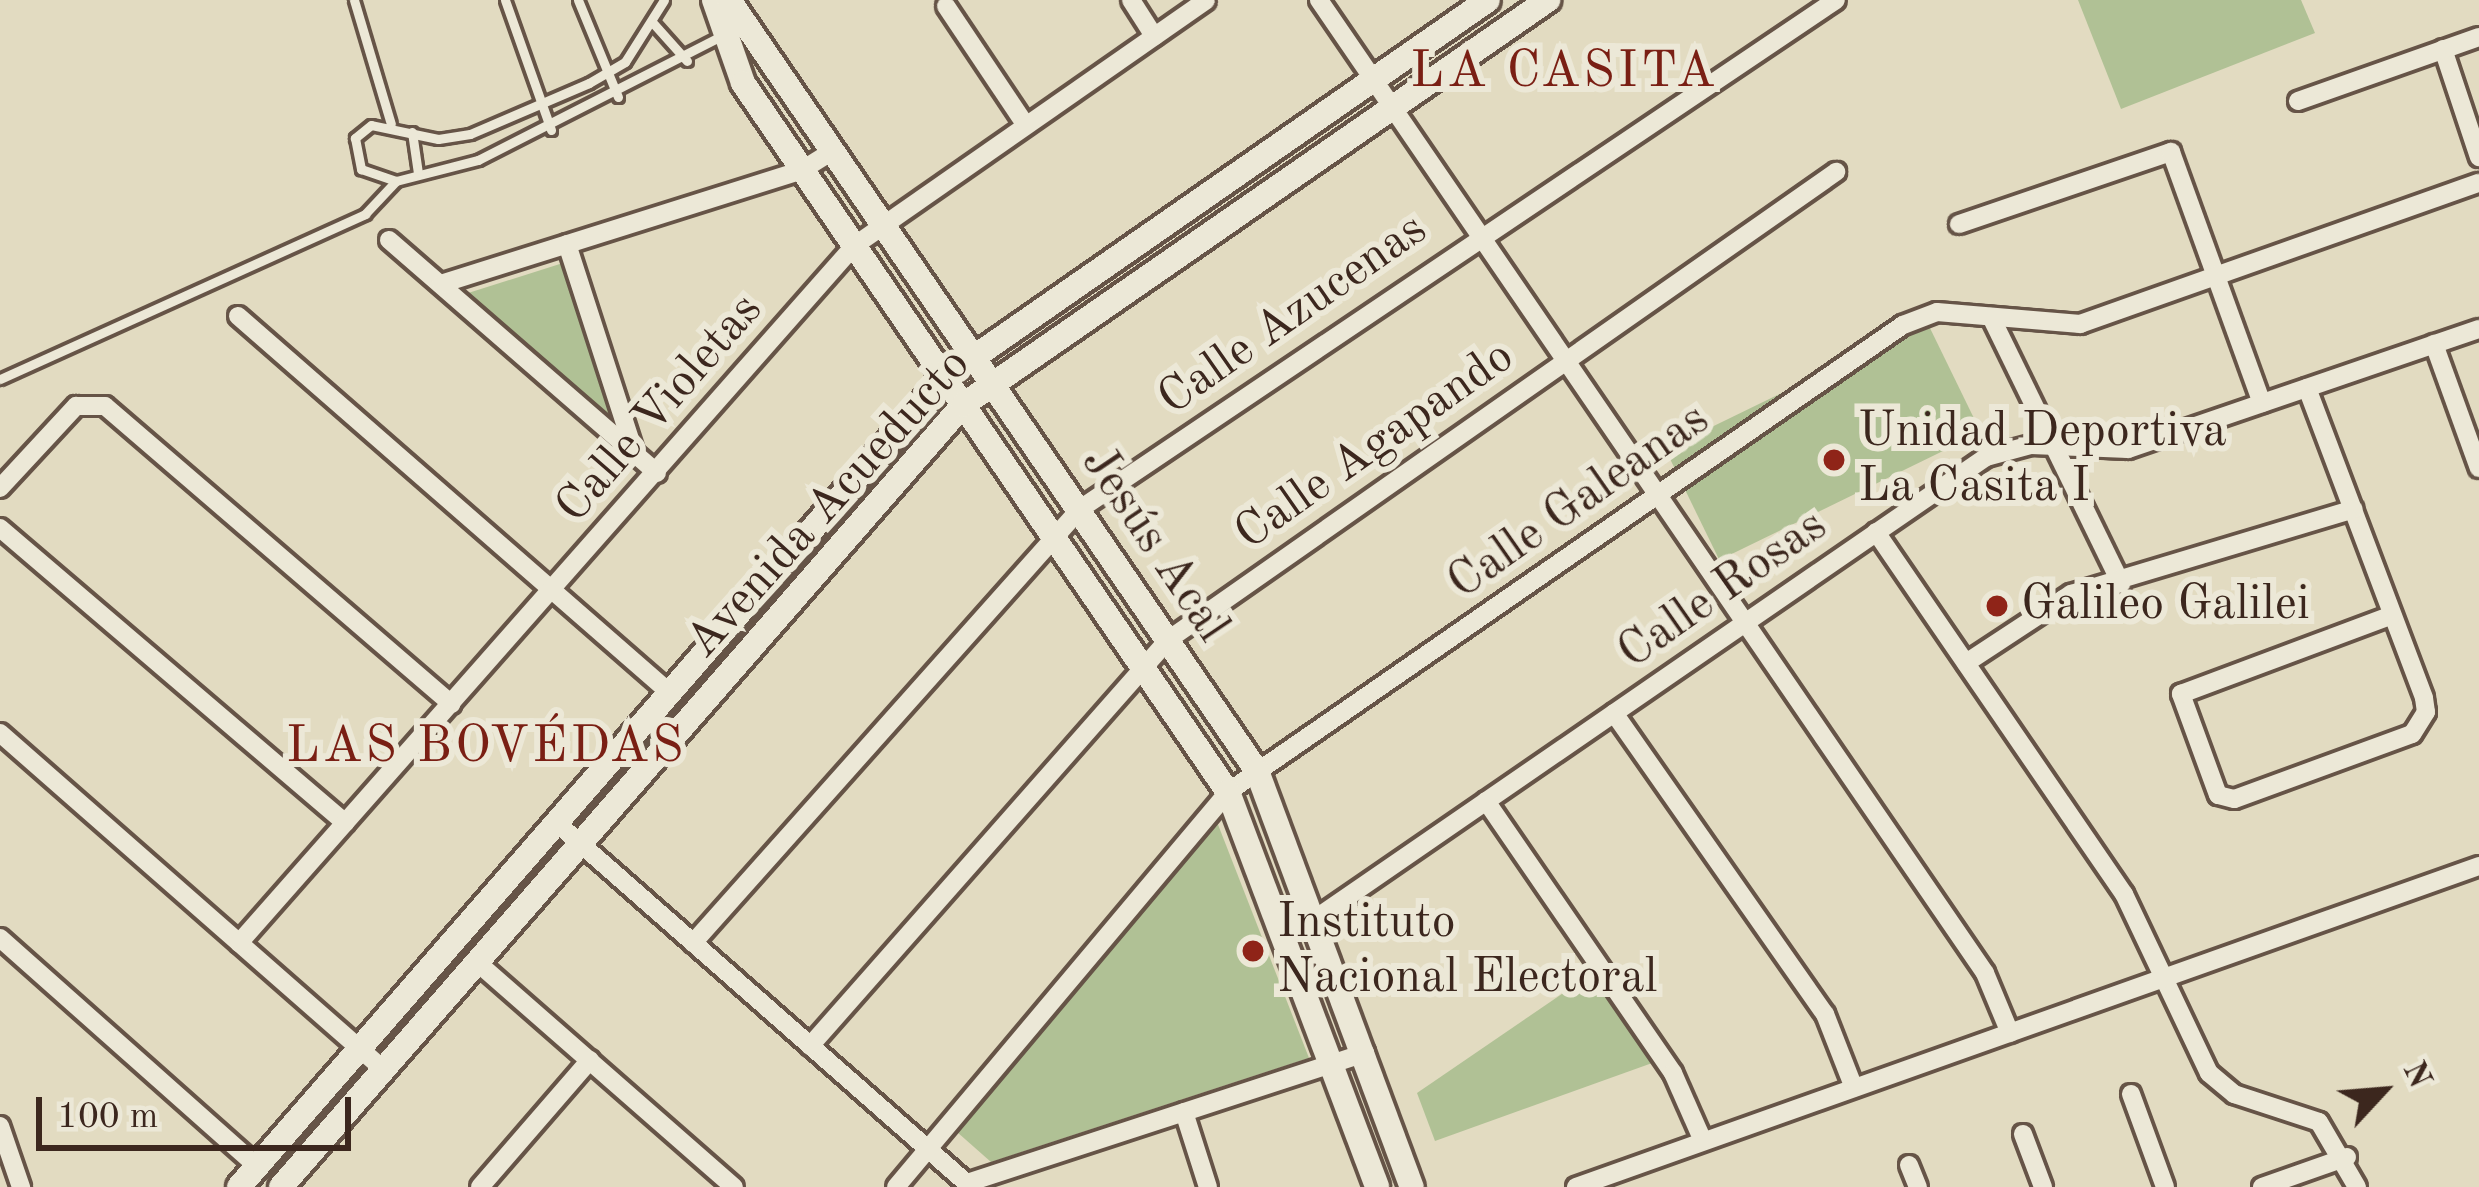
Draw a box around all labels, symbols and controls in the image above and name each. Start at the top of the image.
district label: LA CASITA [1410,42,1718,104]
street label: Calle Azucenas [1148,201,1438,429]
street label: Calle Violetas [545,282,775,536]
street label: Calle Agapando [1225,329,1525,563]
street label: Avenida Acueducto [675,337,983,671]
street label: Calle Galeanas [1438,391,1720,613]
place label: Unidad Deportiva La Casita I [1858,403,2227,516]
street label: Jesús Acal [1068,436,1240,654]
marker: Unidad Deportiva La Casita I [1821,447,1847,473]
street label: Calle Rosas [1608,497,1838,683]
place label: Galileo Galilei [2021,577,2310,635]
marker: Galileo Galilei [1984,593,2010,619]
district label: LAS BOVÉDAS [286,717,686,779]
place label: Instituto Nacional Electoral [1277,894,1657,1007]
marker: Instituto Nacional Electoral [1240,938,1266,964]
north arrow [2323,1031,2443,1151]
text: N [2395,1056,2436,1094]
scale bar [42,1073,357,1147]
text: 100 m [57,1100,158,1136]

